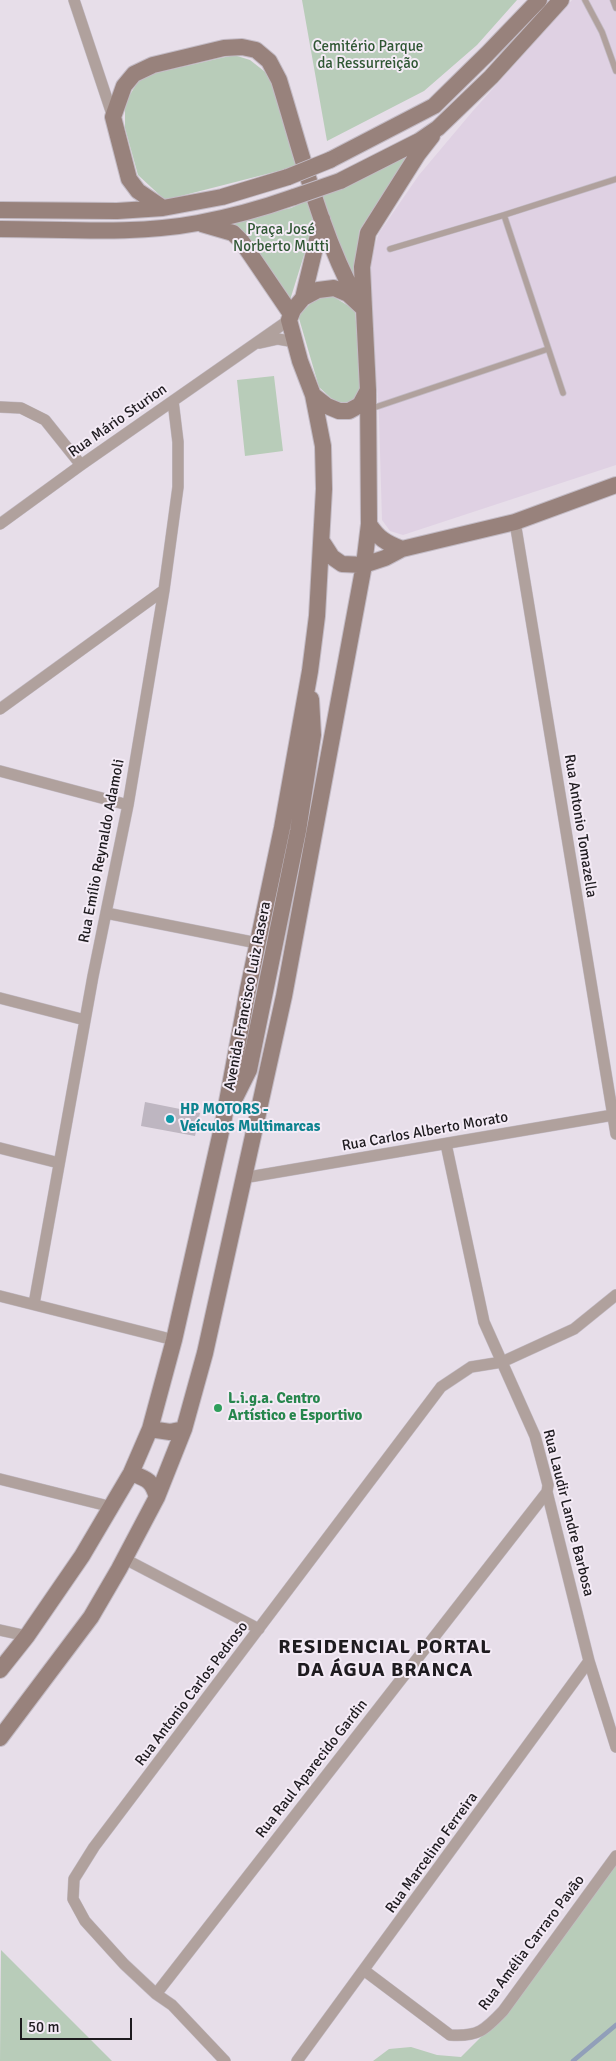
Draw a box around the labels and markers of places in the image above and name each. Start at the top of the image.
place label: HP MOTORS - Veículos Multimarcas [180,1101,320,1136]
marker: HP MOTORS - Veículos Multimarcas [164,1113,176,1125]
place label: L.i.g.a. Centro Artístico e Esportivo [228,1390,362,1425]
marker: L.i.g.a. Centro Artístico e Esportivo [212,1402,224,1414]

